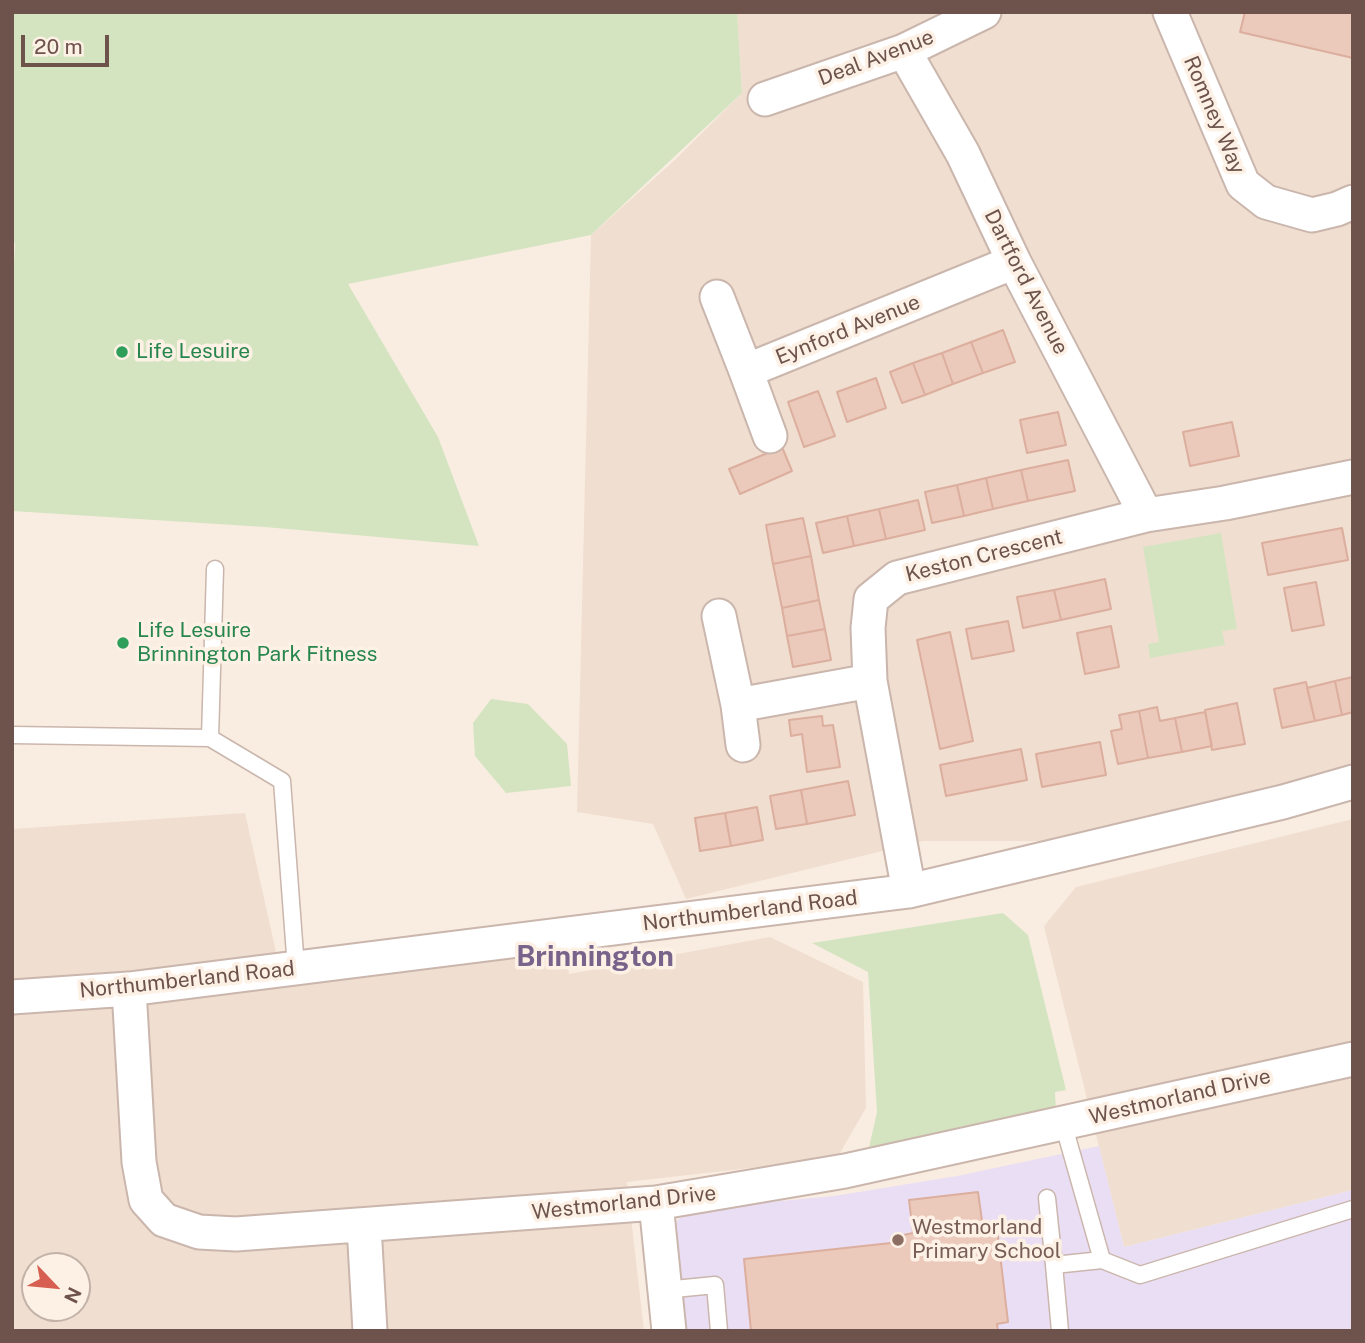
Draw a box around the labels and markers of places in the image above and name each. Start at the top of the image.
place label: Life Lesuire [136,339,250,365]
marker: Life Lesuire [114,344,130,360]
place label: Life Lesuire Brinnington Park Fitness [137,618,377,668]
marker: Life Lesuire Brinnington Park Fitness [115,635,131,651]
place label: Westmorland Primary School [912,1215,1061,1265]
marker: Westmorland Primary School [890,1232,906,1248]

